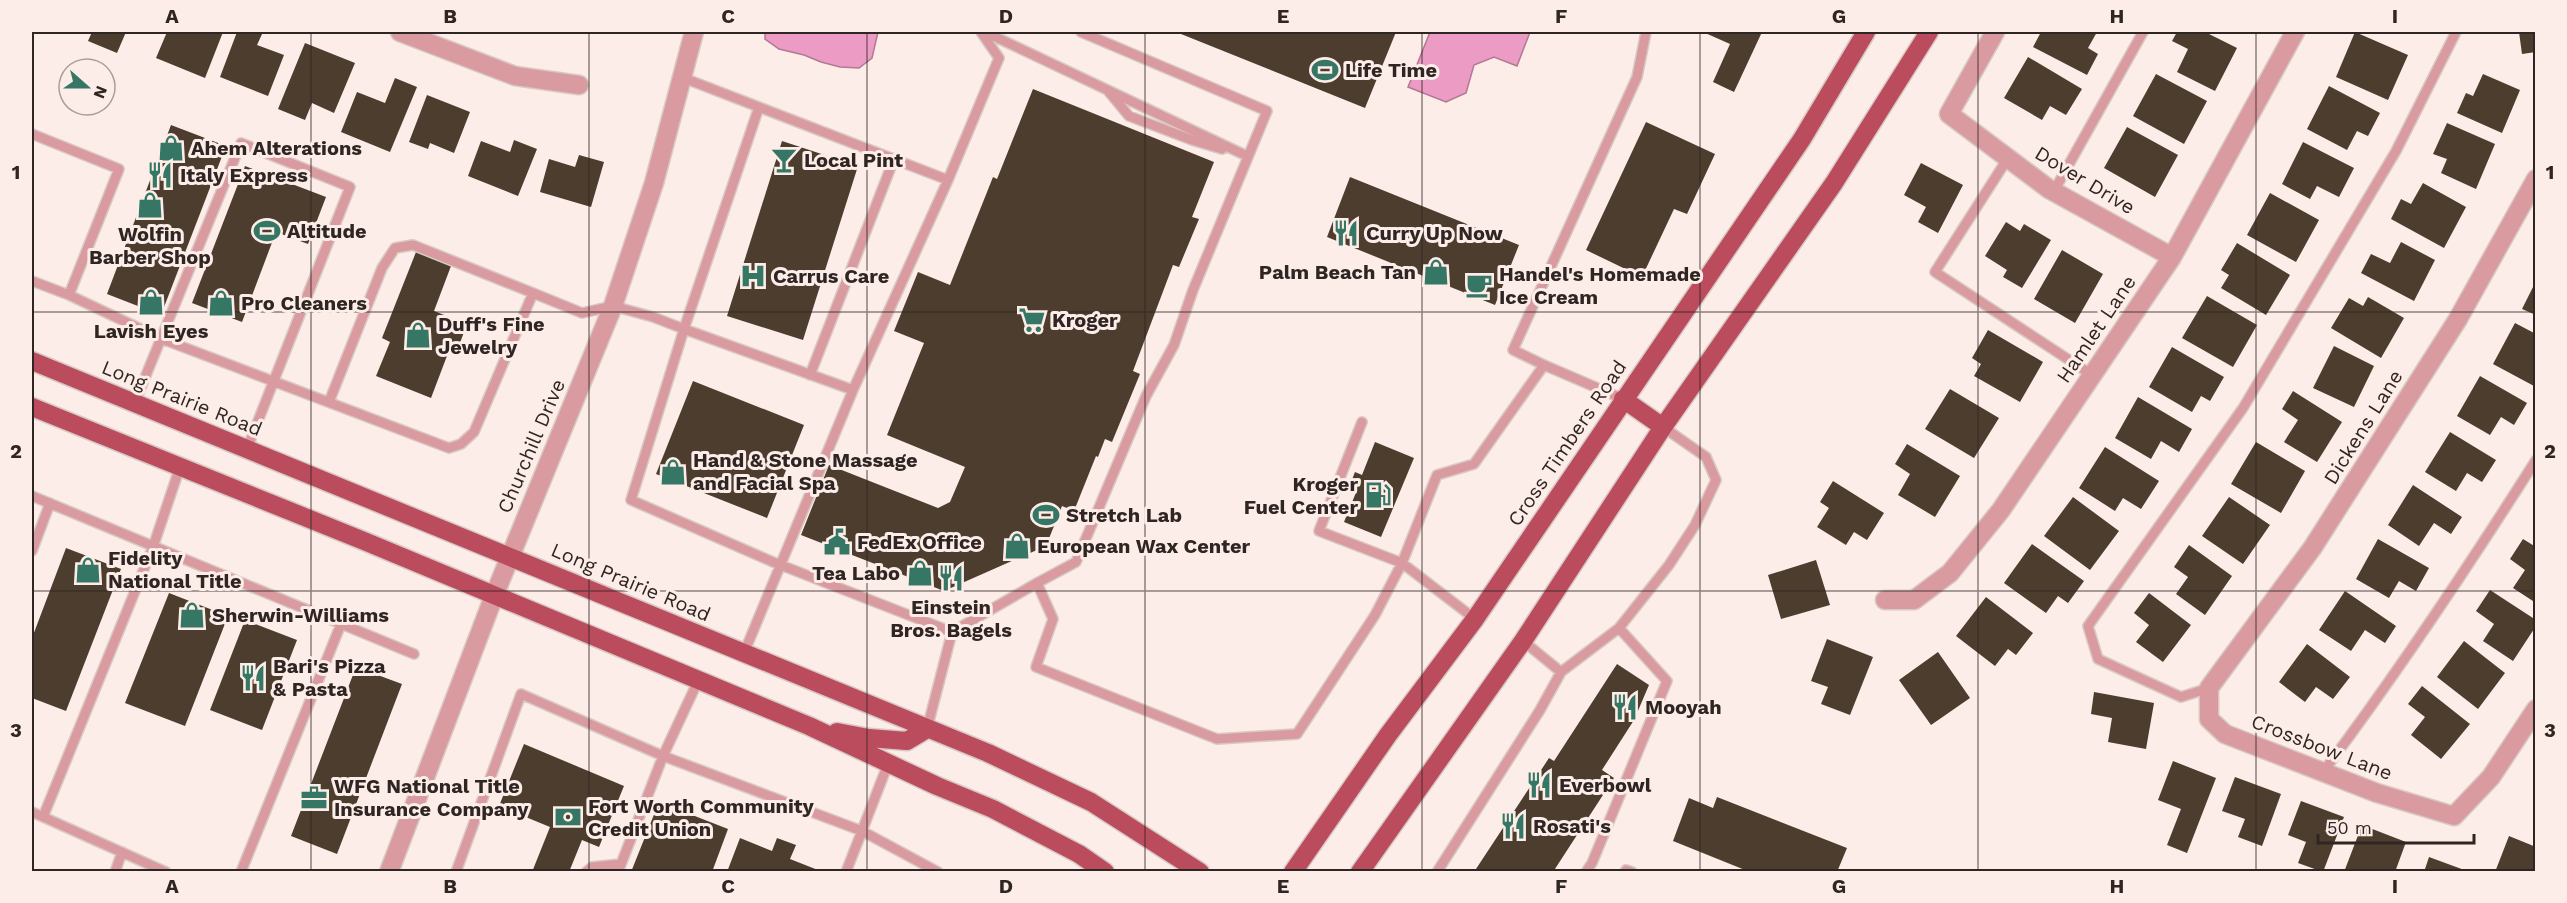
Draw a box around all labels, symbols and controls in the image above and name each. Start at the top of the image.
text: A [165,4,179,28]
text: B [443,4,457,28]
text: C [721,4,735,28]
text: D [999,4,1013,28]
text: E [1277,4,1289,28]
text: F [1555,4,1567,28]
text: G [1832,4,1846,28]
text: H [2110,4,2124,28]
text: I [2392,4,2398,28]
sports icon: Life Time [1310,55,1340,85]
north arrow [57,57,117,117]
place label: Life Time [1345,58,1437,82]
text: N [90,83,112,101]
shop icon: Ahem Alterations [156,133,186,163]
place label: Ahem Alterations [191,136,362,160]
street label: Dover Drive [2031,141,2139,219]
bar icon: Local Pint [769,145,799,175]
place label: Local Pint [804,148,903,172]
text: 1 [12,160,20,184]
restaurant icon: Italy Express [145,160,175,190]
text: 1 [2546,160,2554,184]
place label: Italy Express [180,163,308,187]
shop icon: Wolfin Barber Shop [135,190,165,220]
sports icon: Altitude [252,216,282,246]
restaurant icon: Curry Up Now [1331,218,1361,248]
place label: Altitude [287,219,367,243]
place label: Curry Up Now [1366,221,1503,245]
place label: Wolfin Barber Shop [89,222,211,269]
shop icon: Palm Beach Tan [1421,257,1451,287]
place label: Palm Beach Tan [1259,260,1416,284]
hospital icon: Carrus Care [738,261,768,291]
place label: Handel's Homemade Ice Cream [1499,262,1701,309]
place label: Carrus Care [773,264,889,288]
cafe icon: Handel's Homemade Ice Cream [1464,270,1494,300]
street label: Hamlet Lane [2051,271,2141,387]
shop icon: Lavish Eyes [136,287,166,317]
shop icon: Pro Cleaners [206,288,236,318]
place label: Pro Cleaners [241,291,367,315]
supermarket icon: Kroger [1017,305,1047,335]
place label: Kroger [1052,308,1118,332]
place label: Duff's Fine Jewelry [438,312,545,359]
place label: Lavish Eyes [94,319,209,343]
shop icon: Duff's Fine Jewelry [403,320,433,350]
street label: Long Prairie Road [98,355,266,441]
street label: Cross Timbers Road [1503,355,1631,531]
street label: Dickens Lane [2318,365,2408,489]
street label: Churchill Drive [492,375,570,517]
text: 2 [10,439,22,463]
text: 2 [2544,439,2556,463]
place label: Hand & Stone Massage and Facial Spa [693,448,918,495]
shop icon: Hand & Stone Massage and Facial Spa [658,457,688,487]
place label: Kroger Fuel Center [1244,472,1358,519]
fuel station icon: Kroger Fuel Center [1363,480,1393,510]
sports icon: Stretch Lab [1031,500,1061,530]
place label: Stretch Lab [1066,503,1182,527]
public building icon: FedEx Office [822,527,852,557]
place label: FedEx Office [857,530,982,554]
shop icon: European Wax Center [1002,531,1032,561]
place label: European Wax Center [1037,534,1250,558]
street label: Long Prairie Road [548,538,714,626]
place label: Fidelity National Title [108,546,242,593]
shop icon: Fidelity National Title [73,555,103,585]
shop icon: Tea Labo [905,558,935,588]
place label: Tea Labo [812,561,900,585]
restaurant icon: Einstein Bros. Bagels [936,563,966,593]
place label: Einstein Bros. Bagels [890,595,1012,642]
shop icon: Sherwin-Williams [177,600,207,630]
place label: Sherwin-Williams [212,603,389,627]
place label: Bari's Pizza & Pasta [273,654,386,701]
restaurant icon: Bari's Pizza & Pasta [238,663,268,693]
restaurant icon: Mooyah [1610,692,1640,722]
place label: Mooyah [1645,695,1722,719]
street label: Crossbow Lane [2248,709,2396,785]
text: 3 [10,718,22,742]
text: 3 [2544,718,2556,742]
restaurant icon: Everbowl [1524,770,1554,800]
place label: Everbowl [1559,773,1652,797]
place label: WFG National Title Insurance Company [334,774,529,821]
office icon: WFG National Title Insurance Company [299,783,329,813]
place label: Fort Worth Community Credit Union [588,794,815,841]
bank icon: Fort Worth Community Credit Union [553,802,583,832]
scale bar [2318,807,2474,845]
restaurant icon: Rosati's [1498,811,1528,841]
place label: Rosati's [1533,814,1611,838]
text: 50 m [2327,817,2372,838]
text: A [165,874,179,898]
text: B [443,874,457,898]
text: C [721,874,735,898]
text: D [999,874,1013,898]
text: E [1277,874,1289,898]
text: F [1555,874,1567,898]
text: G [1832,874,1846,898]
text: H [2110,874,2124,898]
text: I [2392,874,2398,898]

